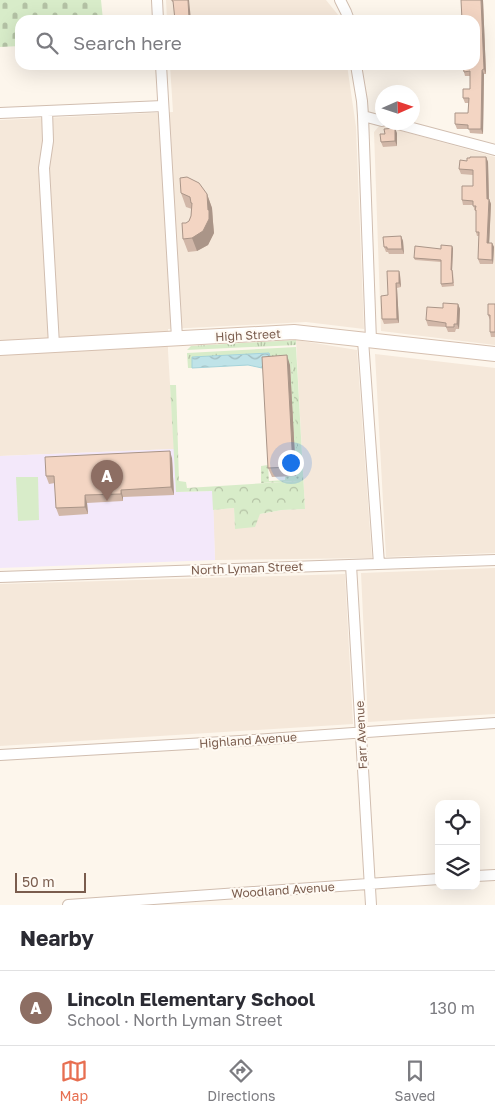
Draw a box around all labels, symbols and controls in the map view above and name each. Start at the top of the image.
search box [15,15,480,70]
icon: search [33,29,61,57]
text: Search here [73,31,182,54]
north arrow [375,85,420,130]
street label: High Street [215,326,281,344]
your location [278,450,304,476]
pin: A [91,460,123,501]
street label: North Lyman Street [191,559,304,577]
street label: Farr Avenue [352,700,370,770]
street label: Highland Avenue [199,729,297,751]
map controls [435,800,480,890]
button: locate [435,800,480,845]
button: layers [435,845,480,890]
scale bar [15,870,86,893]
text: 50 m [22,873,55,890]
street label: Woodland Avenue [231,879,335,901]
text: Nearby [20,925,94,951]
text: Lincoln Elementary School [67,987,315,1010]
text: A [30,998,42,1018]
text: 130 m [430,998,475,1018]
text: School · North Lyman Street [67,1010,283,1030]
tab: Map [60,1057,88,1104]
tab: Directions [207,1057,276,1104]
tab: Saved [395,1057,435,1104]

